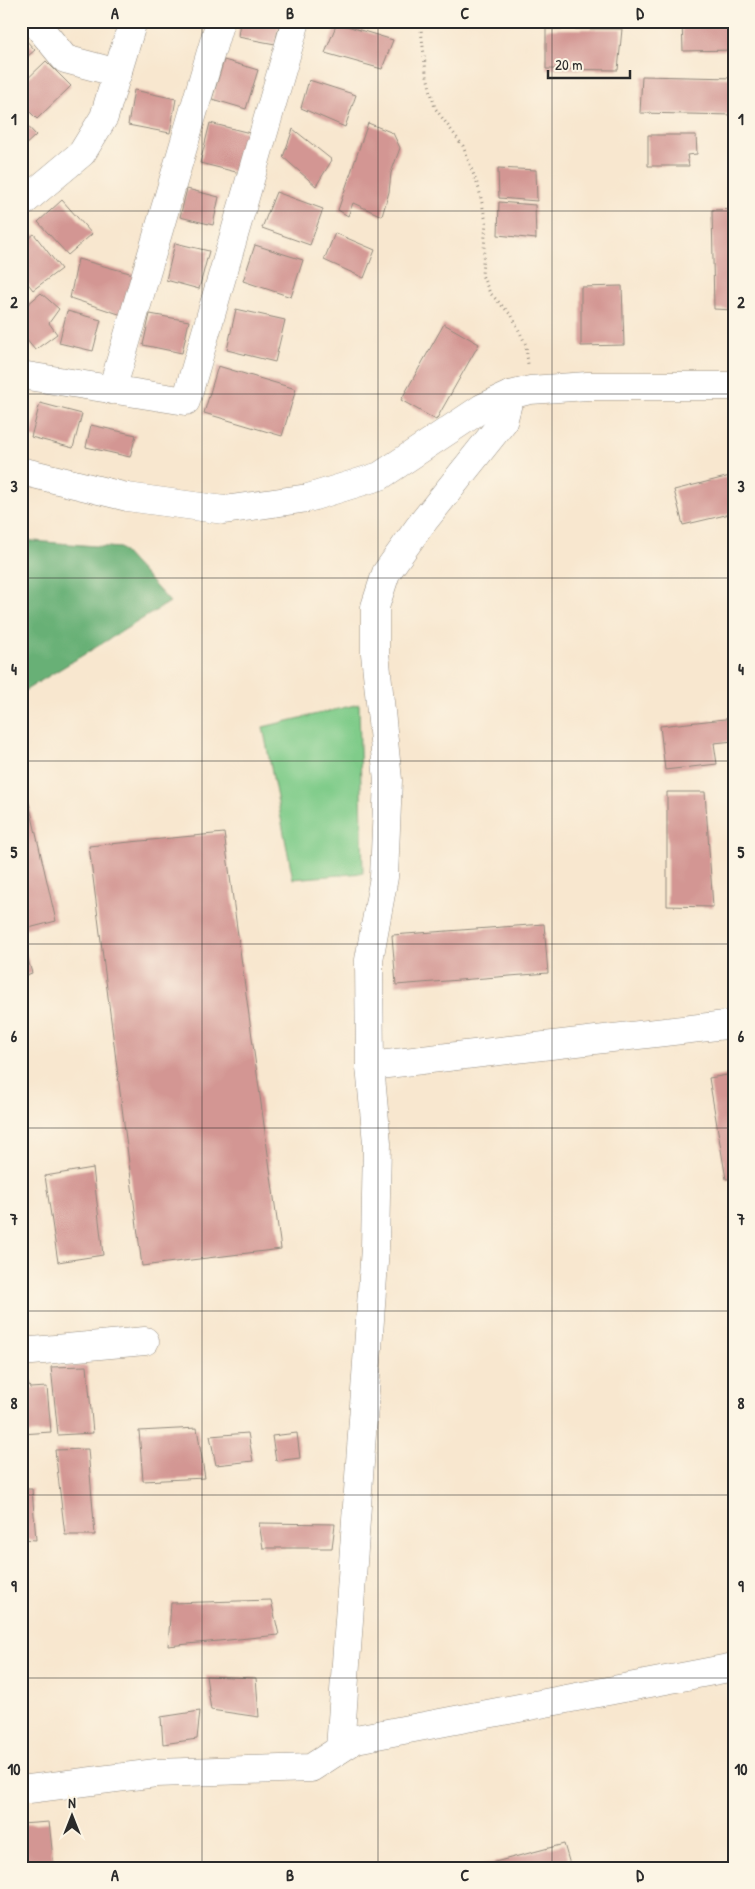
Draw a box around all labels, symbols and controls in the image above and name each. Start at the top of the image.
text: A [111,2,119,24]
text: B [286,2,294,24]
text: C [461,2,470,24]
text: D [636,2,644,24]
scale bar [548,48,630,80]
text: 20 m [555,54,582,75]
text: 1 [11,108,17,130]
text: 1 [738,108,744,130]
text: 2 [10,291,18,313]
text: 2 [737,291,745,313]
text: 3 [10,475,18,497]
text: 3 [737,475,745,497]
text: 4 [11,658,17,680]
text: 4 [738,658,744,680]
text: 5 [11,841,18,863]
text: 5 [738,841,745,863]
text: 6 [11,1025,18,1047]
text: 6 [738,1025,745,1047]
text: 7 [9,1208,18,1230]
text: 7 [736,1208,745,1230]
text: 8 [11,1392,18,1414]
text: 8 [738,1392,745,1414]
text: 9 [11,1575,17,1597]
text: 9 [738,1575,744,1597]
text: 10 [8,1758,20,1780]
text: 10 [735,1758,747,1780]
north arrow [48,1792,98,1842]
text: N [68,1793,76,1812]
text: A [111,1864,119,1886]
text: B [286,1864,294,1886]
text: C [461,1864,470,1886]
text: D [636,1864,644,1886]

